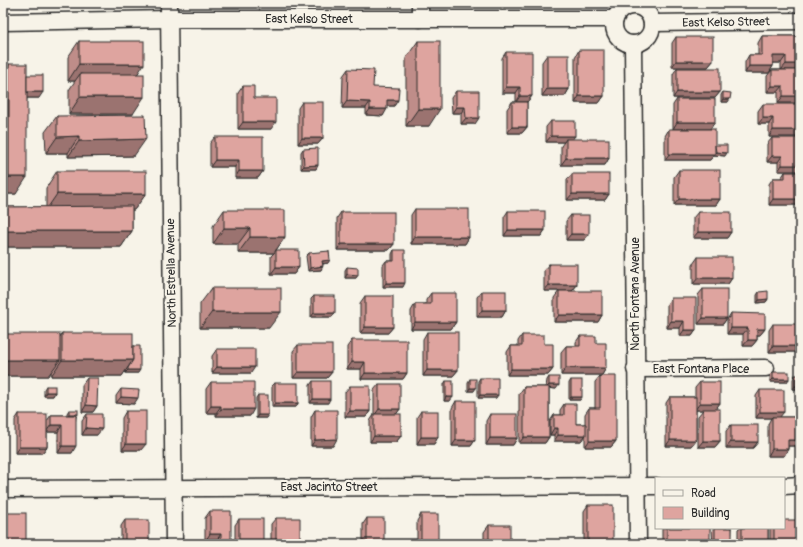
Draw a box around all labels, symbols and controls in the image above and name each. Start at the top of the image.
street label: East Kelso Street [265,12,353,27]
street label: East Kelso Street [682,14,770,31]
street label: North Estrella Avenue [163,218,180,328]
street label: North Fontana Avenue [628,237,643,351]
street label: East Fontana Place [653,362,749,377]
legend [655,477,785,529]
street label: East Jacinto Street [280,480,378,495]
text: Road [691,486,716,501]
text: Building [691,506,730,521]

